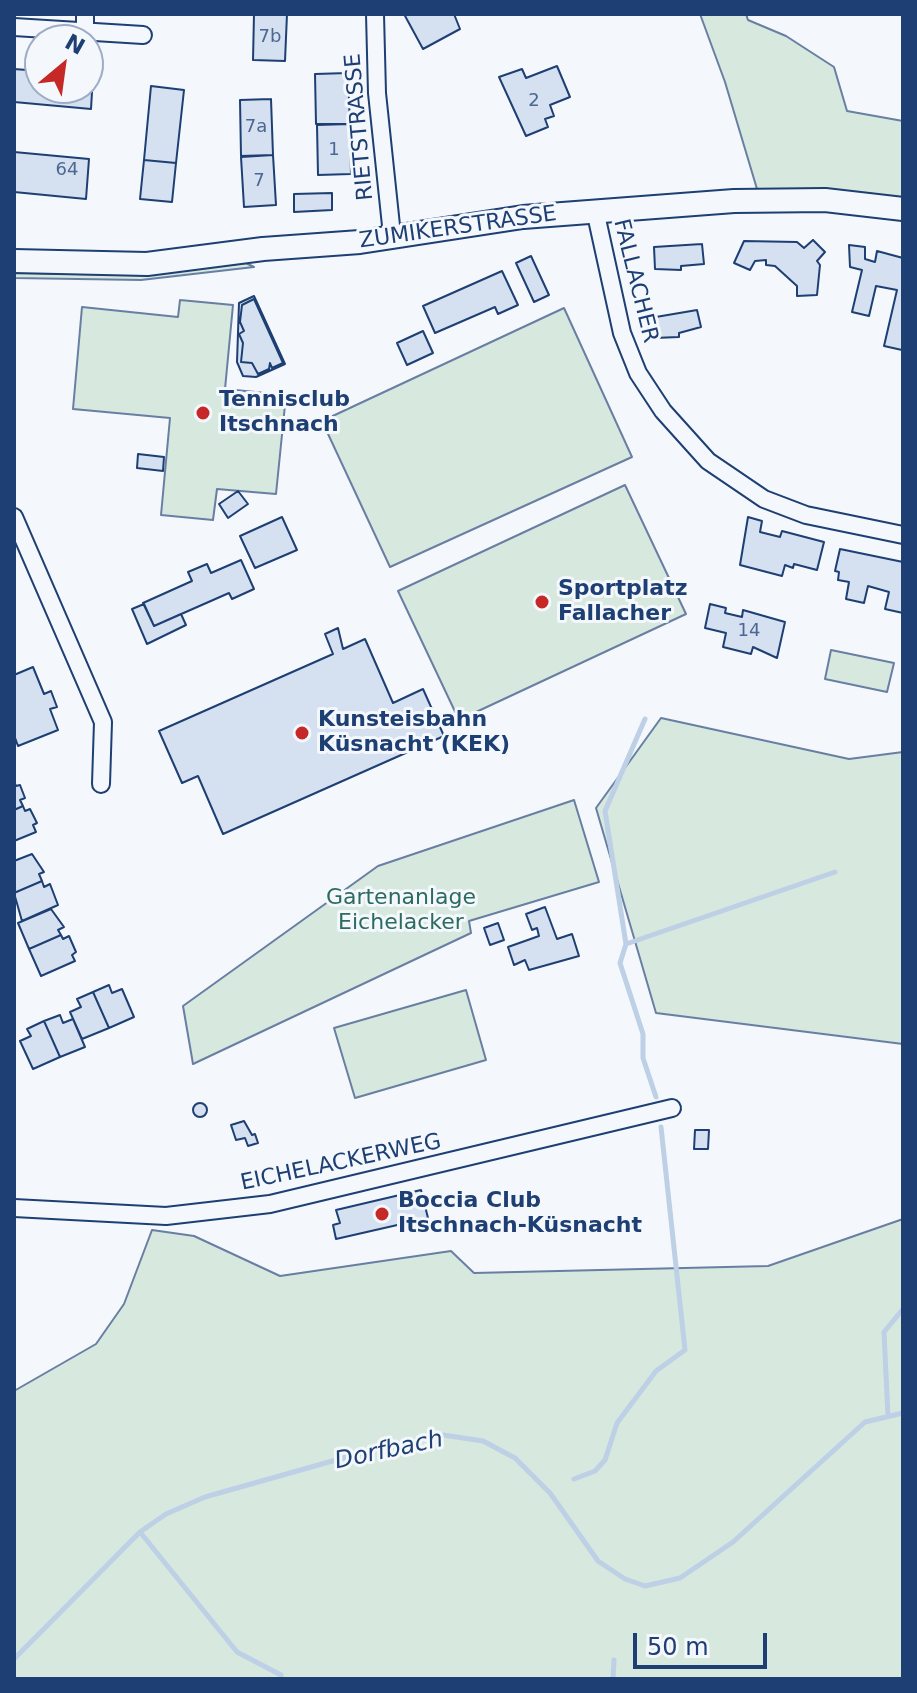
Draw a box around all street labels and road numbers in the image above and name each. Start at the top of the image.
street label: RIETSTRASSE [340,52,380,202]
street label: ZUMIKERSTRASSE [358,201,558,255]
street label: FALLACHER [607,216,663,346]
street label: EICHELACKERWEG [238,1129,444,1197]

